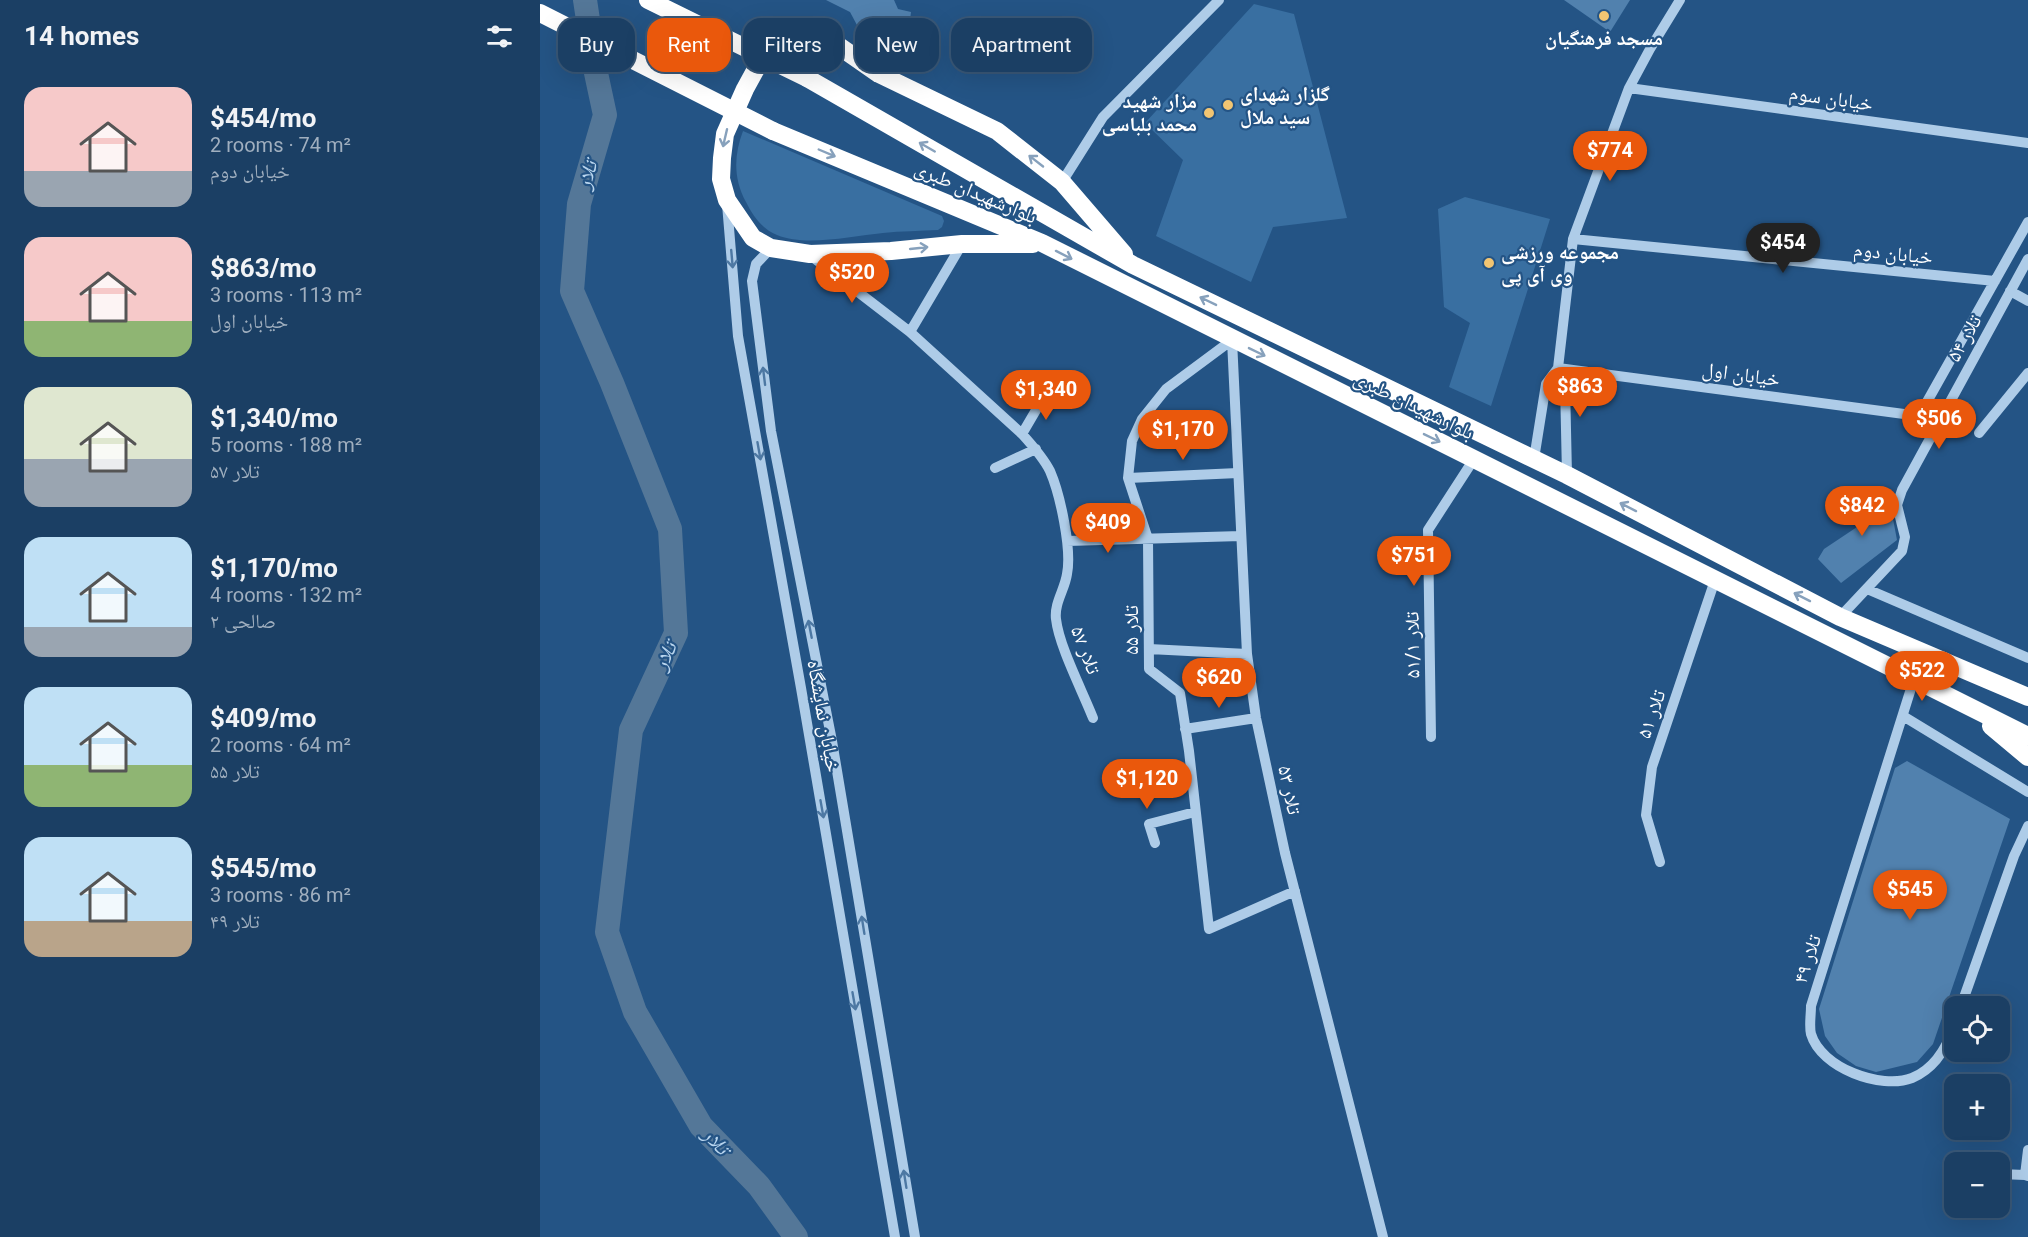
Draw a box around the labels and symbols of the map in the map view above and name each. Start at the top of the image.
marker: مسجد فرهنگیان [1597,9,1611,23]
place label: مسجد فرهنگیان [1545,26,1663,50]
street label: خیابان سوم [1787,80,1875,118]
place label: گلزار شهدای سید ملال [1240,82,1330,129]
place label: مزار شهید محمد بلباسی [1102,89,1197,137]
marker: گلزار شهدای سید ملال [1221,98,1235,112]
marker: مزار شهید محمد بلباسی [1202,106,1216,120]
one-way arrow [719,128,731,147]
pin: $774 [1574,131,1646,182]
one-way arrow [919,141,936,153]
one-way arrow [818,148,836,159]
water label: تلار [571,154,604,194]
street label: بلوارشهیدان طبری [911,155,1041,229]
one-way arrow [1028,155,1044,168]
pin: $454 [1747,223,1819,274]
street label: خیابان دوم [1852,237,1934,271]
place label: مجموعه ورزشی وی آی پی [1501,240,1619,288]
one-way arrow [909,242,929,253]
one-way arrow [727,248,738,268]
one-way arrow [1055,250,1073,261]
pin: $520 [816,253,888,304]
marker: مجموعه ورزشی وی آی پی [1482,256,1496,270]
one-way arrow [1200,295,1218,307]
street label: تلار ۵۴ [1941,310,1987,366]
one-way arrow [1248,347,1266,358]
street label: خیابان اول [1701,357,1782,391]
one-way arrow [758,366,769,386]
street label: بلوارشهیدان طبری [1350,366,1478,444]
pin: $863 [1544,367,1616,418]
pin: $1,340 [997,370,1095,421]
pin: $506 [1903,399,1975,450]
pin: $1,170 [1134,410,1232,461]
one-way arrow [1423,433,1441,445]
one-way arrow [754,441,765,461]
pin: $842 [1826,486,1898,537]
one-way arrow [1620,501,1638,512]
pin: $409 [1072,503,1144,554]
pin: $751 [1378,536,1450,587]
one-way arrow [1793,591,1811,602]
street label: تلار ۵۵ [1119,605,1143,655]
street label: تلار ۵۱/۱ [1399,611,1425,679]
one-way arrow [804,620,815,640]
street label: تلار ۵۷ [1066,622,1106,678]
water label: تلار [647,634,684,676]
pin: $522 [1886,651,1958,702]
street label: خیابان نمایشگاه [802,658,846,774]
pin: $620 [1183,658,1255,709]
street label: تلار ۵۱ [1632,686,1670,741]
pin: $1,120 [1098,759,1196,810]
street label: تلار ۵۳ [1273,763,1307,817]
one-way arrow [816,799,827,818]
pin: $545 [1874,870,1946,921]
one-way arrow [857,915,868,935]
street label: تلار ۴۹ [1788,932,1826,986]
one-way arrow [849,991,860,1011]
water label: تلار [696,1121,738,1163]
one-way arrow [899,1170,910,1190]

